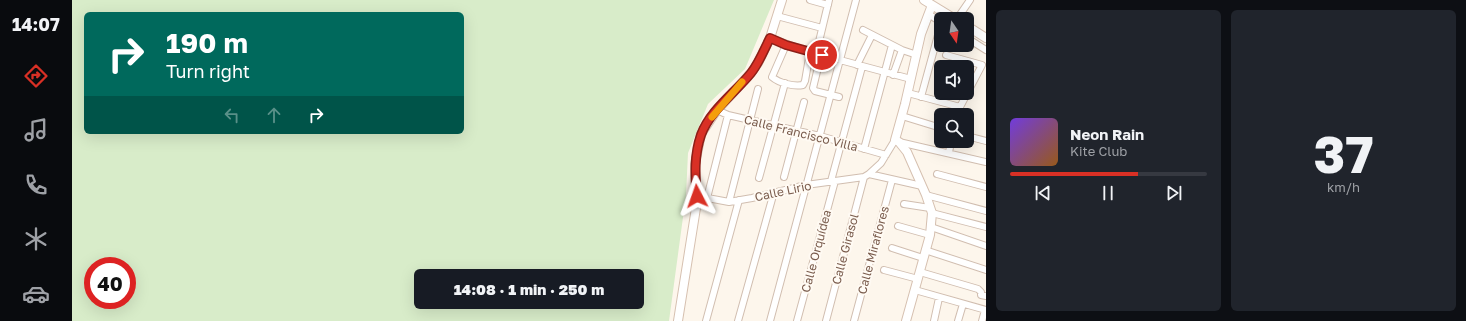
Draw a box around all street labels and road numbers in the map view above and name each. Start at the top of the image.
street label: Calle Francisco Villa [742,112,860,154]
street label: Calle Lirio [753,178,813,204]
street label: Calle Miraflores [854,204,892,296]
street label: Calle Orquídea [798,208,834,294]
street label: Calle Girasol [828,212,862,286]

